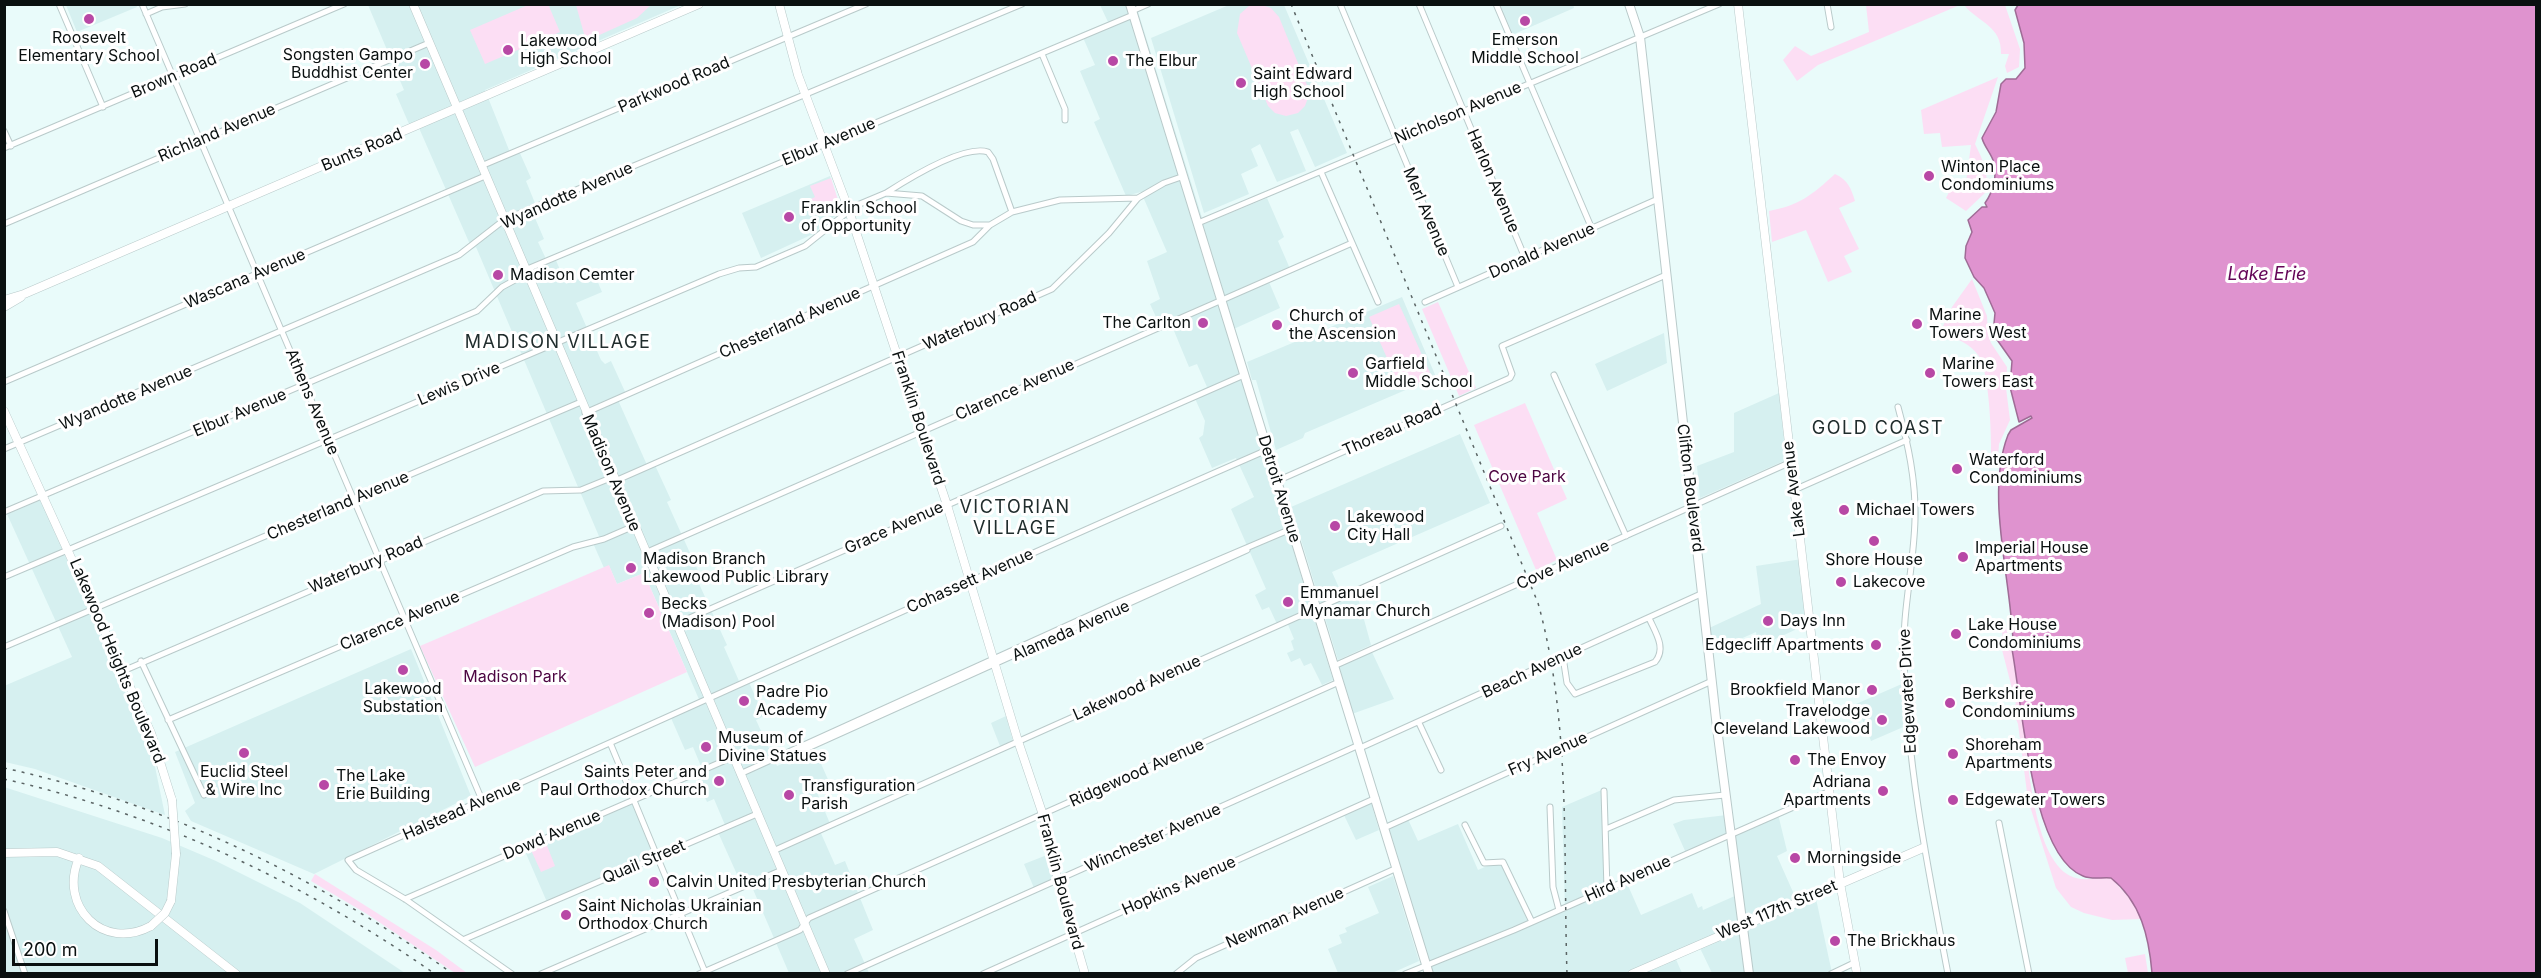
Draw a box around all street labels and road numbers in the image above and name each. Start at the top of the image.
street label: Brown Road [128,49,220,103]
street label: Parkwood Road [615,53,733,117]
street label: Nicholson Avenue [1392,78,1524,148]
street label: Richland Avenue [155,100,279,166]
street label: Elbur Avenue [779,114,879,170]
street label: Bunts Road [319,124,405,176]
street label: Harlon Avenue [1463,126,1523,236]
street label: Wyandotte Avenue [498,158,636,234]
street label: Merl Avenue [1399,165,1453,259]
street label: Donald Avenue [1486,219,1598,283]
street label: Wascana Avenue [182,245,308,313]
street label: Chesterland Avenue [716,283,864,363]
street label: Waterbury Road [920,287,1040,355]
street label: Athens Avenue [281,346,343,458]
street label: Franklin Boulevard [887,349,949,487]
street label: Clarence Avenue [953,355,1077,425]
street label: Lewis Drive [415,358,503,410]
street label: Wyandotte Avenue [57,361,195,435]
street label: Elbur Avenue [190,385,290,441]
street label: Thoreau Road [1340,400,1444,460]
street label: Madison Avenue [578,412,644,534]
street label: Clifton Boulevard [1673,423,1707,553]
street label: Detroit Avenue [1254,433,1304,545]
street label: Lake Avenue [1779,440,1809,538]
street label: Chesterland Avenue [264,467,412,545]
street label: Grace Avenue [842,498,946,558]
street label: Waterbury Road [306,532,426,598]
street label: Cove Avenue [1514,536,1612,594]
street label: Cohassett Avenue [904,544,1036,618]
street label: Lakewood Heights Boulevard [65,556,169,766]
street label: Clarence Avenue [337,587,463,655]
street label: Alameda Avenue [1009,596,1133,666]
street label: Edgewater Drive [1895,628,1921,754]
street label: Beach Avenue [1479,639,1585,703]
street label: Lakewood Avenue [1070,651,1204,725]
street label: Fry Avenue [1505,728,1591,780]
street label: Ridgewood Avenue [1067,735,1207,811]
street label: Halstead Avenue [400,775,524,845]
street label: Winchester Avenue [1082,799,1224,877]
street label: Dowd Avenue [500,806,604,864]
street label: Franklin Boulevard [1033,812,1087,952]
street label: Quail Street [600,836,688,888]
street label: Hopkins Avenue [1119,852,1239,920]
street label: Hird Avenue [1582,852,1674,906]
street label: West 117th Street [1714,876,1840,944]
street label: Newman Avenue [1223,883,1347,953]

